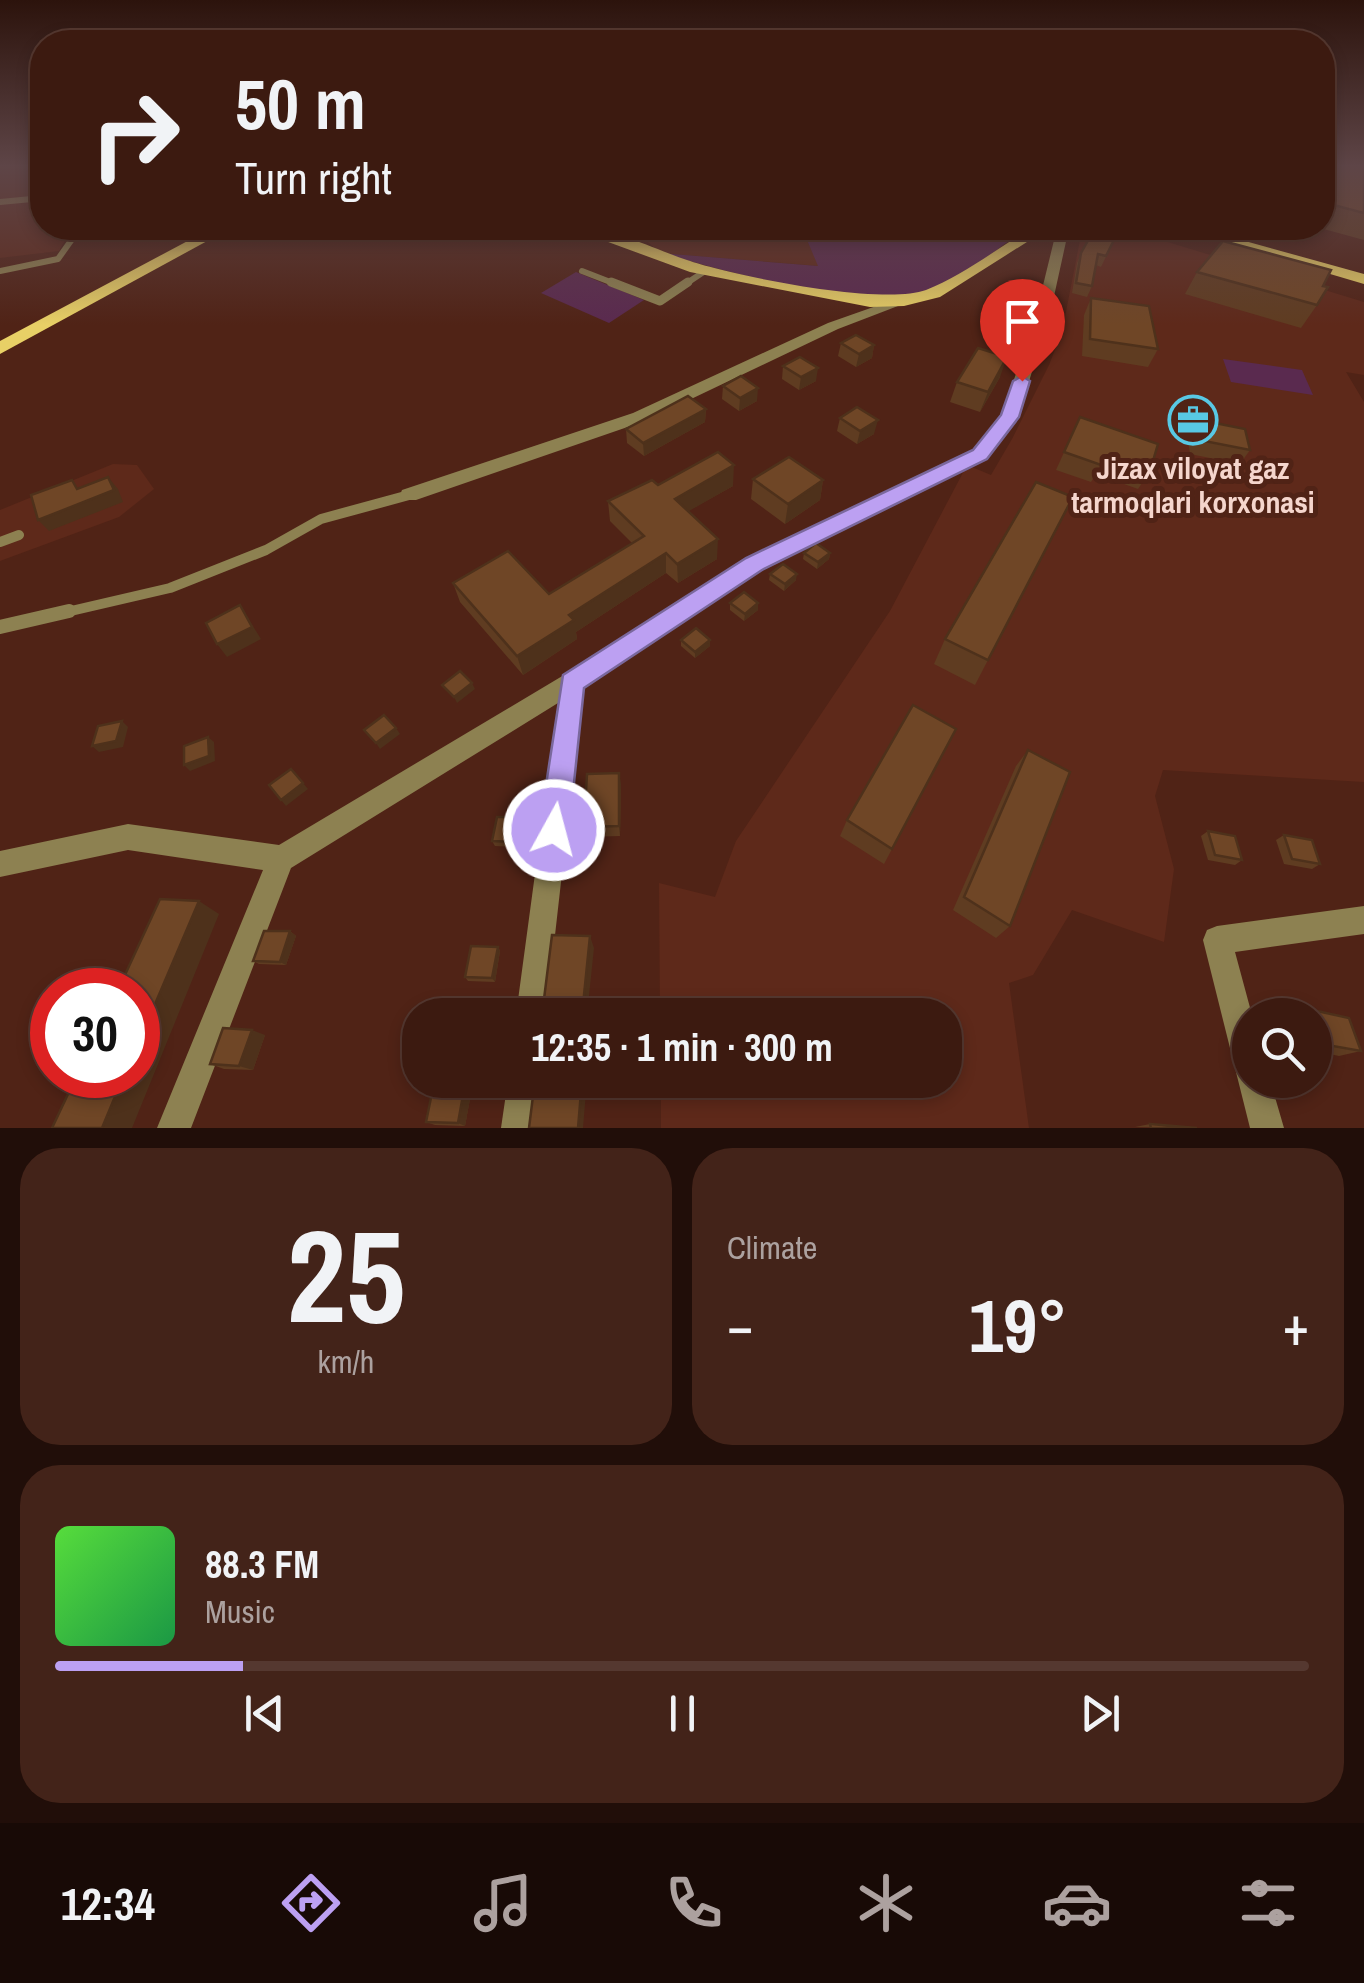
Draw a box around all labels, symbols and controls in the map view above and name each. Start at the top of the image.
text: 50 m [235,57,366,151]
icon: right [70,70,200,200]
text: Turn right [235,147,392,208]
pin [980,279,1065,382]
icon: arrive [995,294,1050,349]
office icon: Jizax viloyat gaz tarmoqlari korxonasi [1167,394,1219,446]
place label: Jizax viloyat gaz tarmoqlari korxonasi [1071,448,1315,522]
position arrow [502,778,606,882]
speed limit sign: 30 [30,968,160,1098]
map controls [1232,998,1332,1098]
button: search [1232,998,1332,1098]
text: 12:35 · 1 min · 300 m [531,1022,833,1073]
text: 25 [287,1187,405,1363]
text: Climate [727,1226,817,1269]
text: 19° [969,1274,1067,1375]
text: − [727,1288,753,1362]
text: + [1283,1288,1309,1362]
text: km/h [318,1340,374,1383]
text: 88.3 FM [205,1539,319,1590]
text: Music [205,1590,275,1633]
icon: previous [237,1686,292,1741]
icon: pause [655,1686,710,1741]
icon: next [1073,1686,1128,1741]
icon: directions [276,1868,346,1938]
icon: music [468,1868,538,1938]
icon: phone [659,1868,729,1938]
icon: climate [851,1868,921,1938]
icon: car [1042,1868,1112,1938]
icon: filters [1233,1868,1303,1938]
text: 12:34 [61,1873,155,1934]

